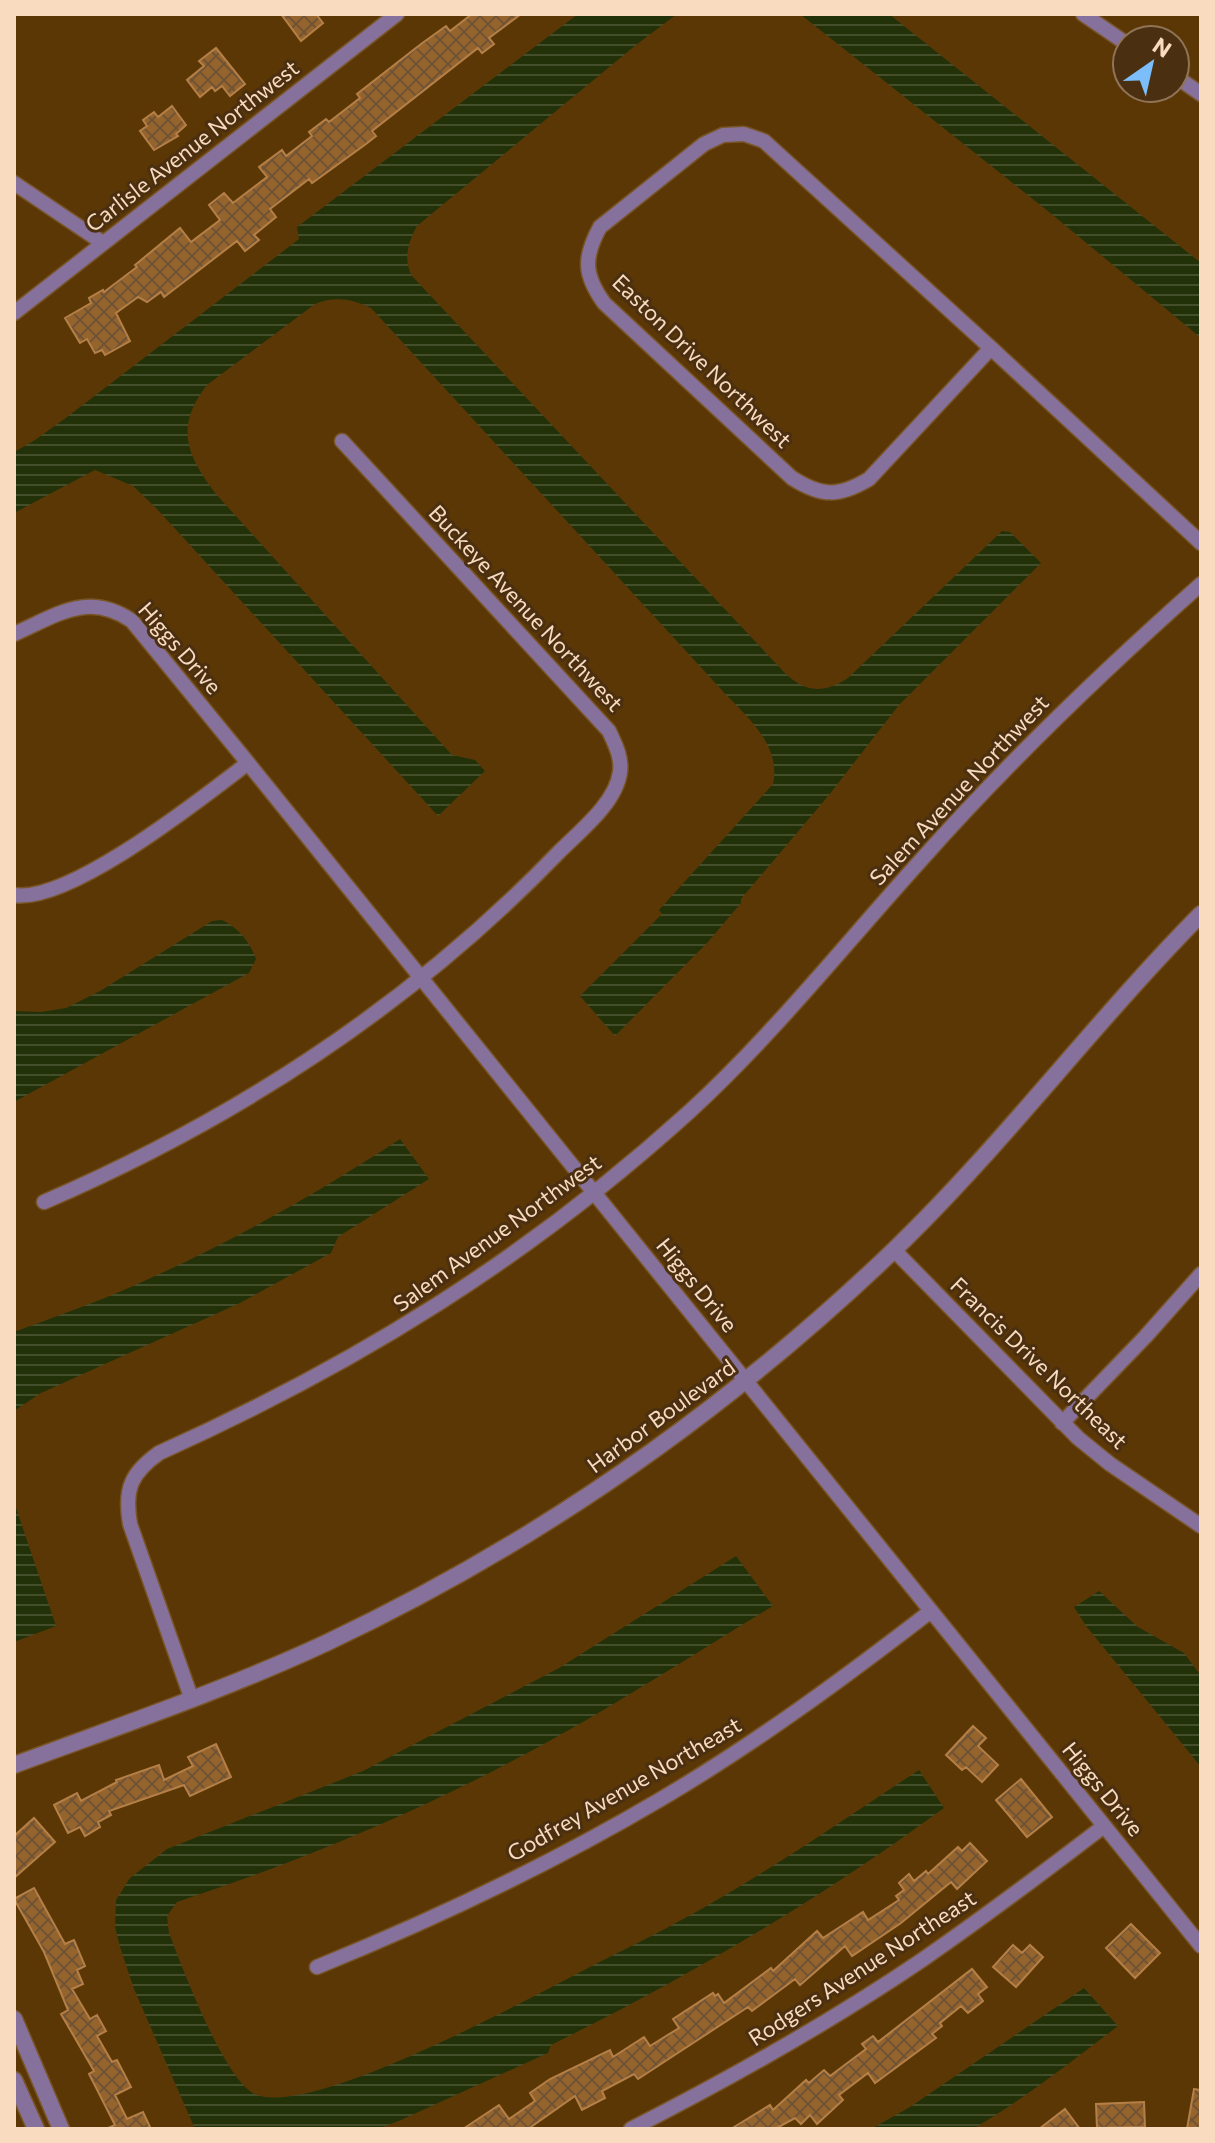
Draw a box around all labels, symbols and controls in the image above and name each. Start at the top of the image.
north arrow [1111,24,1191,104]
text: N [1148,31,1177,63]
street label: Carlisle Avenue Northwest [80,54,304,237]
street label: Easton Drive Northwest [607,268,797,453]
street label: Buckeye Avenue Northwest [424,499,629,716]
street label: Higgs Drive [133,596,228,699]
street label: Salem Avenue Northwest [863,689,1054,890]
street label: Salem Avenue Northwest [388,1148,606,1317]
street label: Higgs Drive [651,1232,744,1337]
street label: Francis Drive Northeast [945,1271,1133,1454]
street label: Harbor Boulevard [582,1353,740,1478]
street label: Godfrey Avenue Northeast [502,1710,746,1867]
street label: Higgs Drive [1057,1736,1150,1841]
street label: Rodgers Avenue Northeast [743,1884,980,2051]

